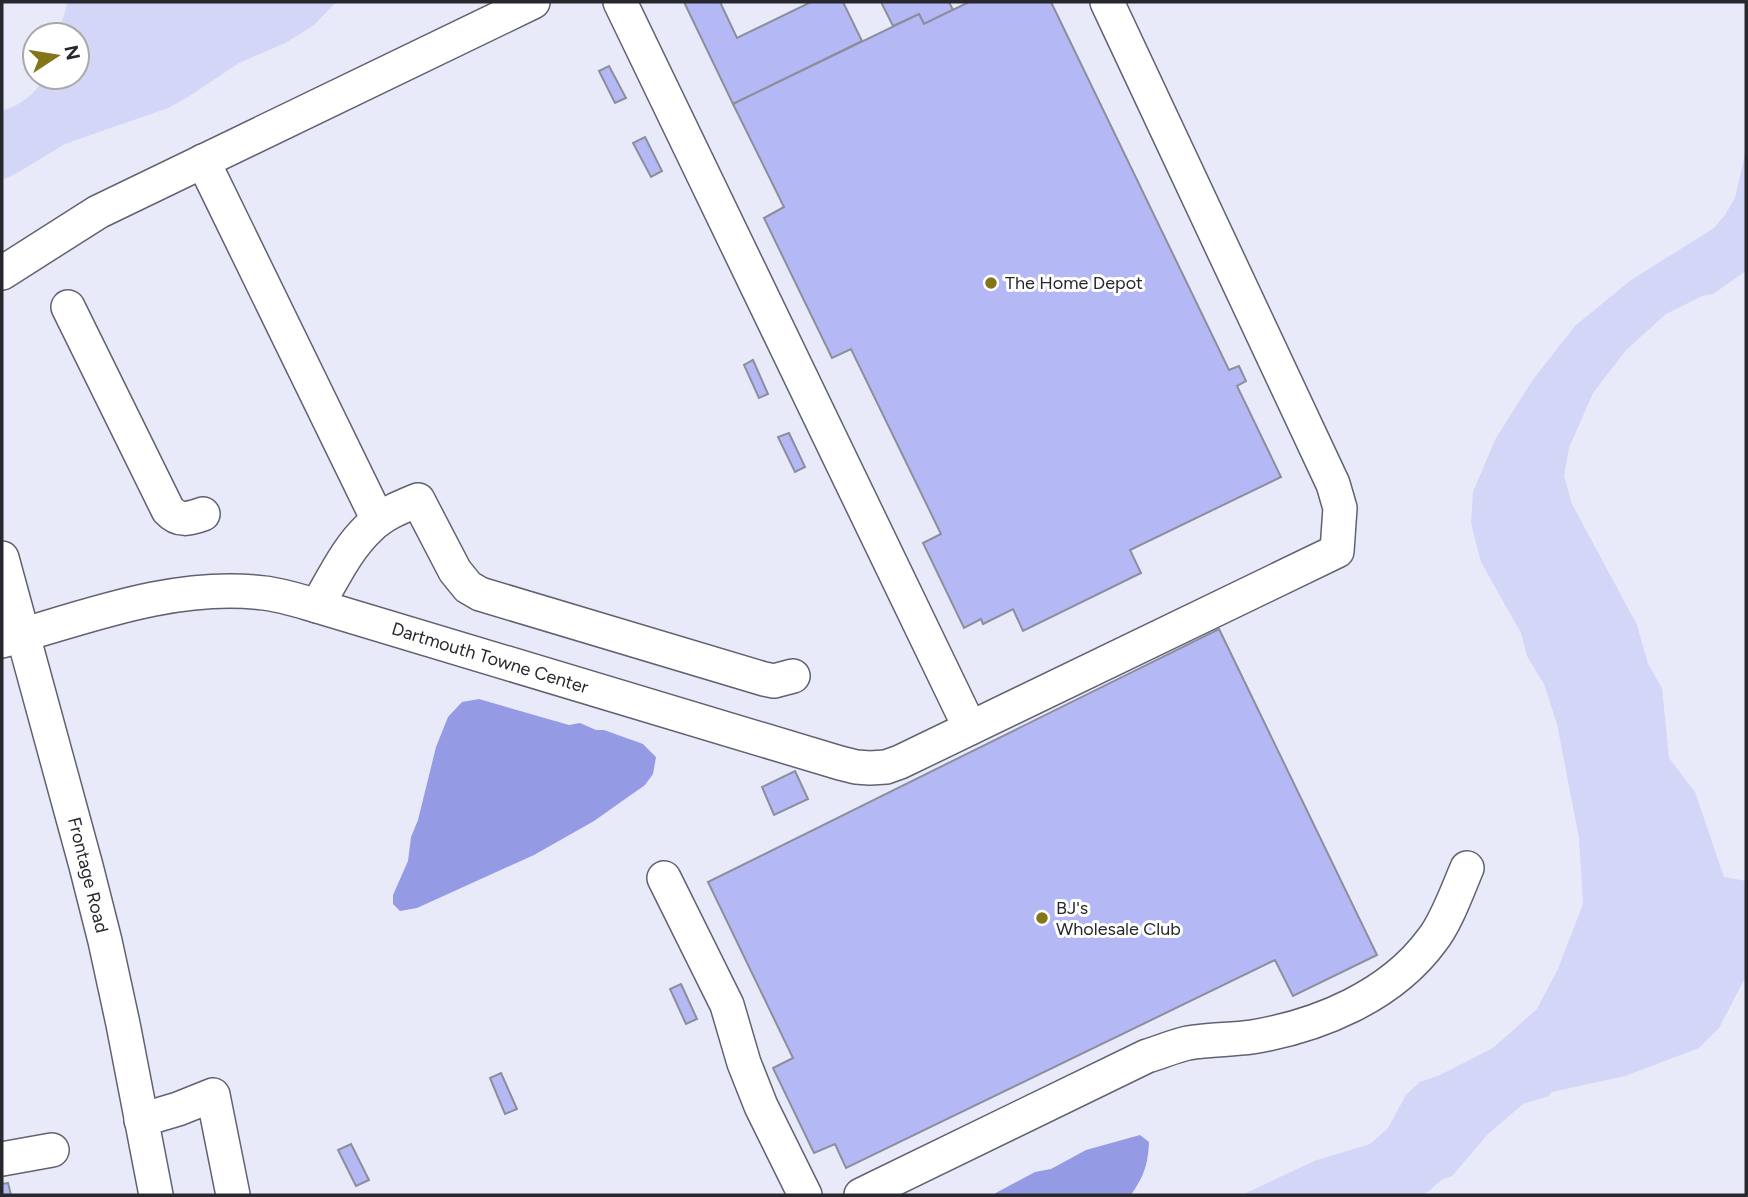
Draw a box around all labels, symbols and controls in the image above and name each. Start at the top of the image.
north arrow [21,21,91,91]
text: N [59,43,85,62]
place label: The Home Depot [1005,272,1143,294]
marker: The Home Depot [983,275,999,291]
street label: Dartmouth Towne Center [389,618,591,698]
street label: Frontage Road [63,815,113,935]
place label: BJ's Wholesale Club [1056,897,1181,940]
marker: BJ's Wholesale Club [1034,910,1050,926]

